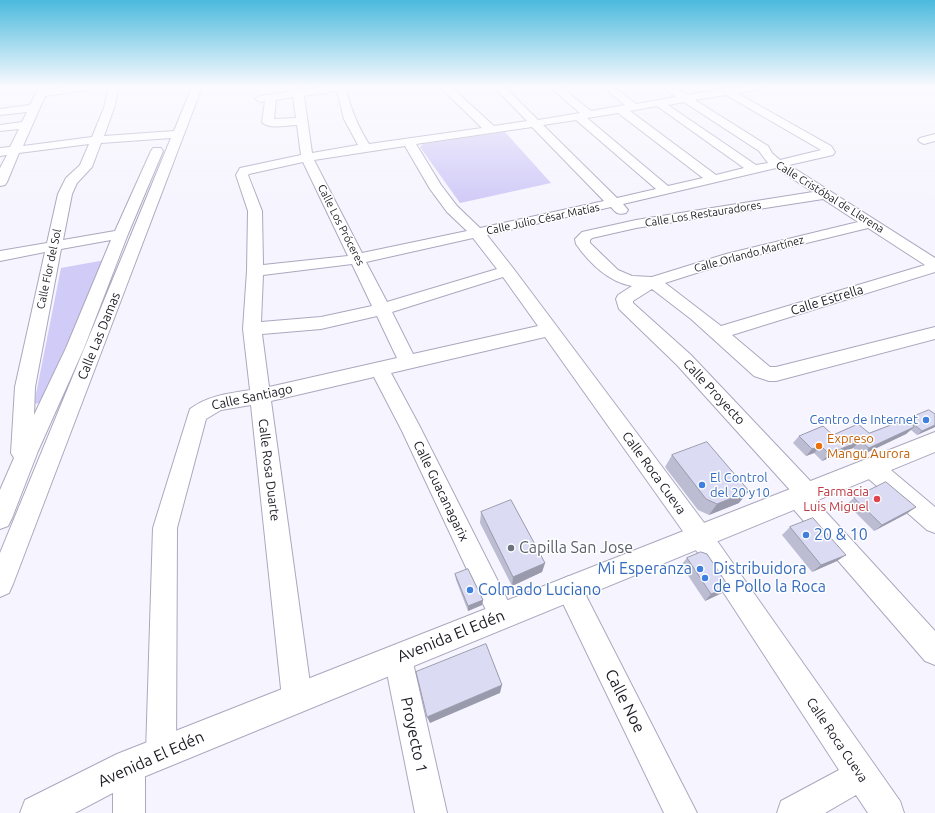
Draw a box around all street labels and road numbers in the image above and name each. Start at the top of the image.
street label: Calle Cristóbal de Llerena [773,158,887,236]
street label: Calle Los Próceres [315,182,367,268]
street label: Calle Los Restauradores [644,198,762,230]
street label: Calle Julio César Matías [485,201,601,237]
street label: Calle Flor del Sol [34,228,64,310]
street label: Calle Orlando Martínez [692,233,806,275]
street label: Calle Estrella [789,282,865,318]
street label: Calle Las Damas [74,290,124,382]
street label: Calle Proyecto [680,356,748,428]
street label: Calle Santiago [210,381,294,413]
street label: Calle Rosa Duarte [255,418,283,522]
street label: Calle Roca Cueva [619,429,689,517]
street label: Calle Guacanagarix [410,438,472,544]
street label: Avenida El Edén [395,606,507,666]
street label: Calle Noe [601,666,649,736]
street label: Proyecto 1 [397,695,431,775]
street label: Calle Roca Cueva [803,695,871,785]
street label: Avenida El Edén [95,727,207,791]

